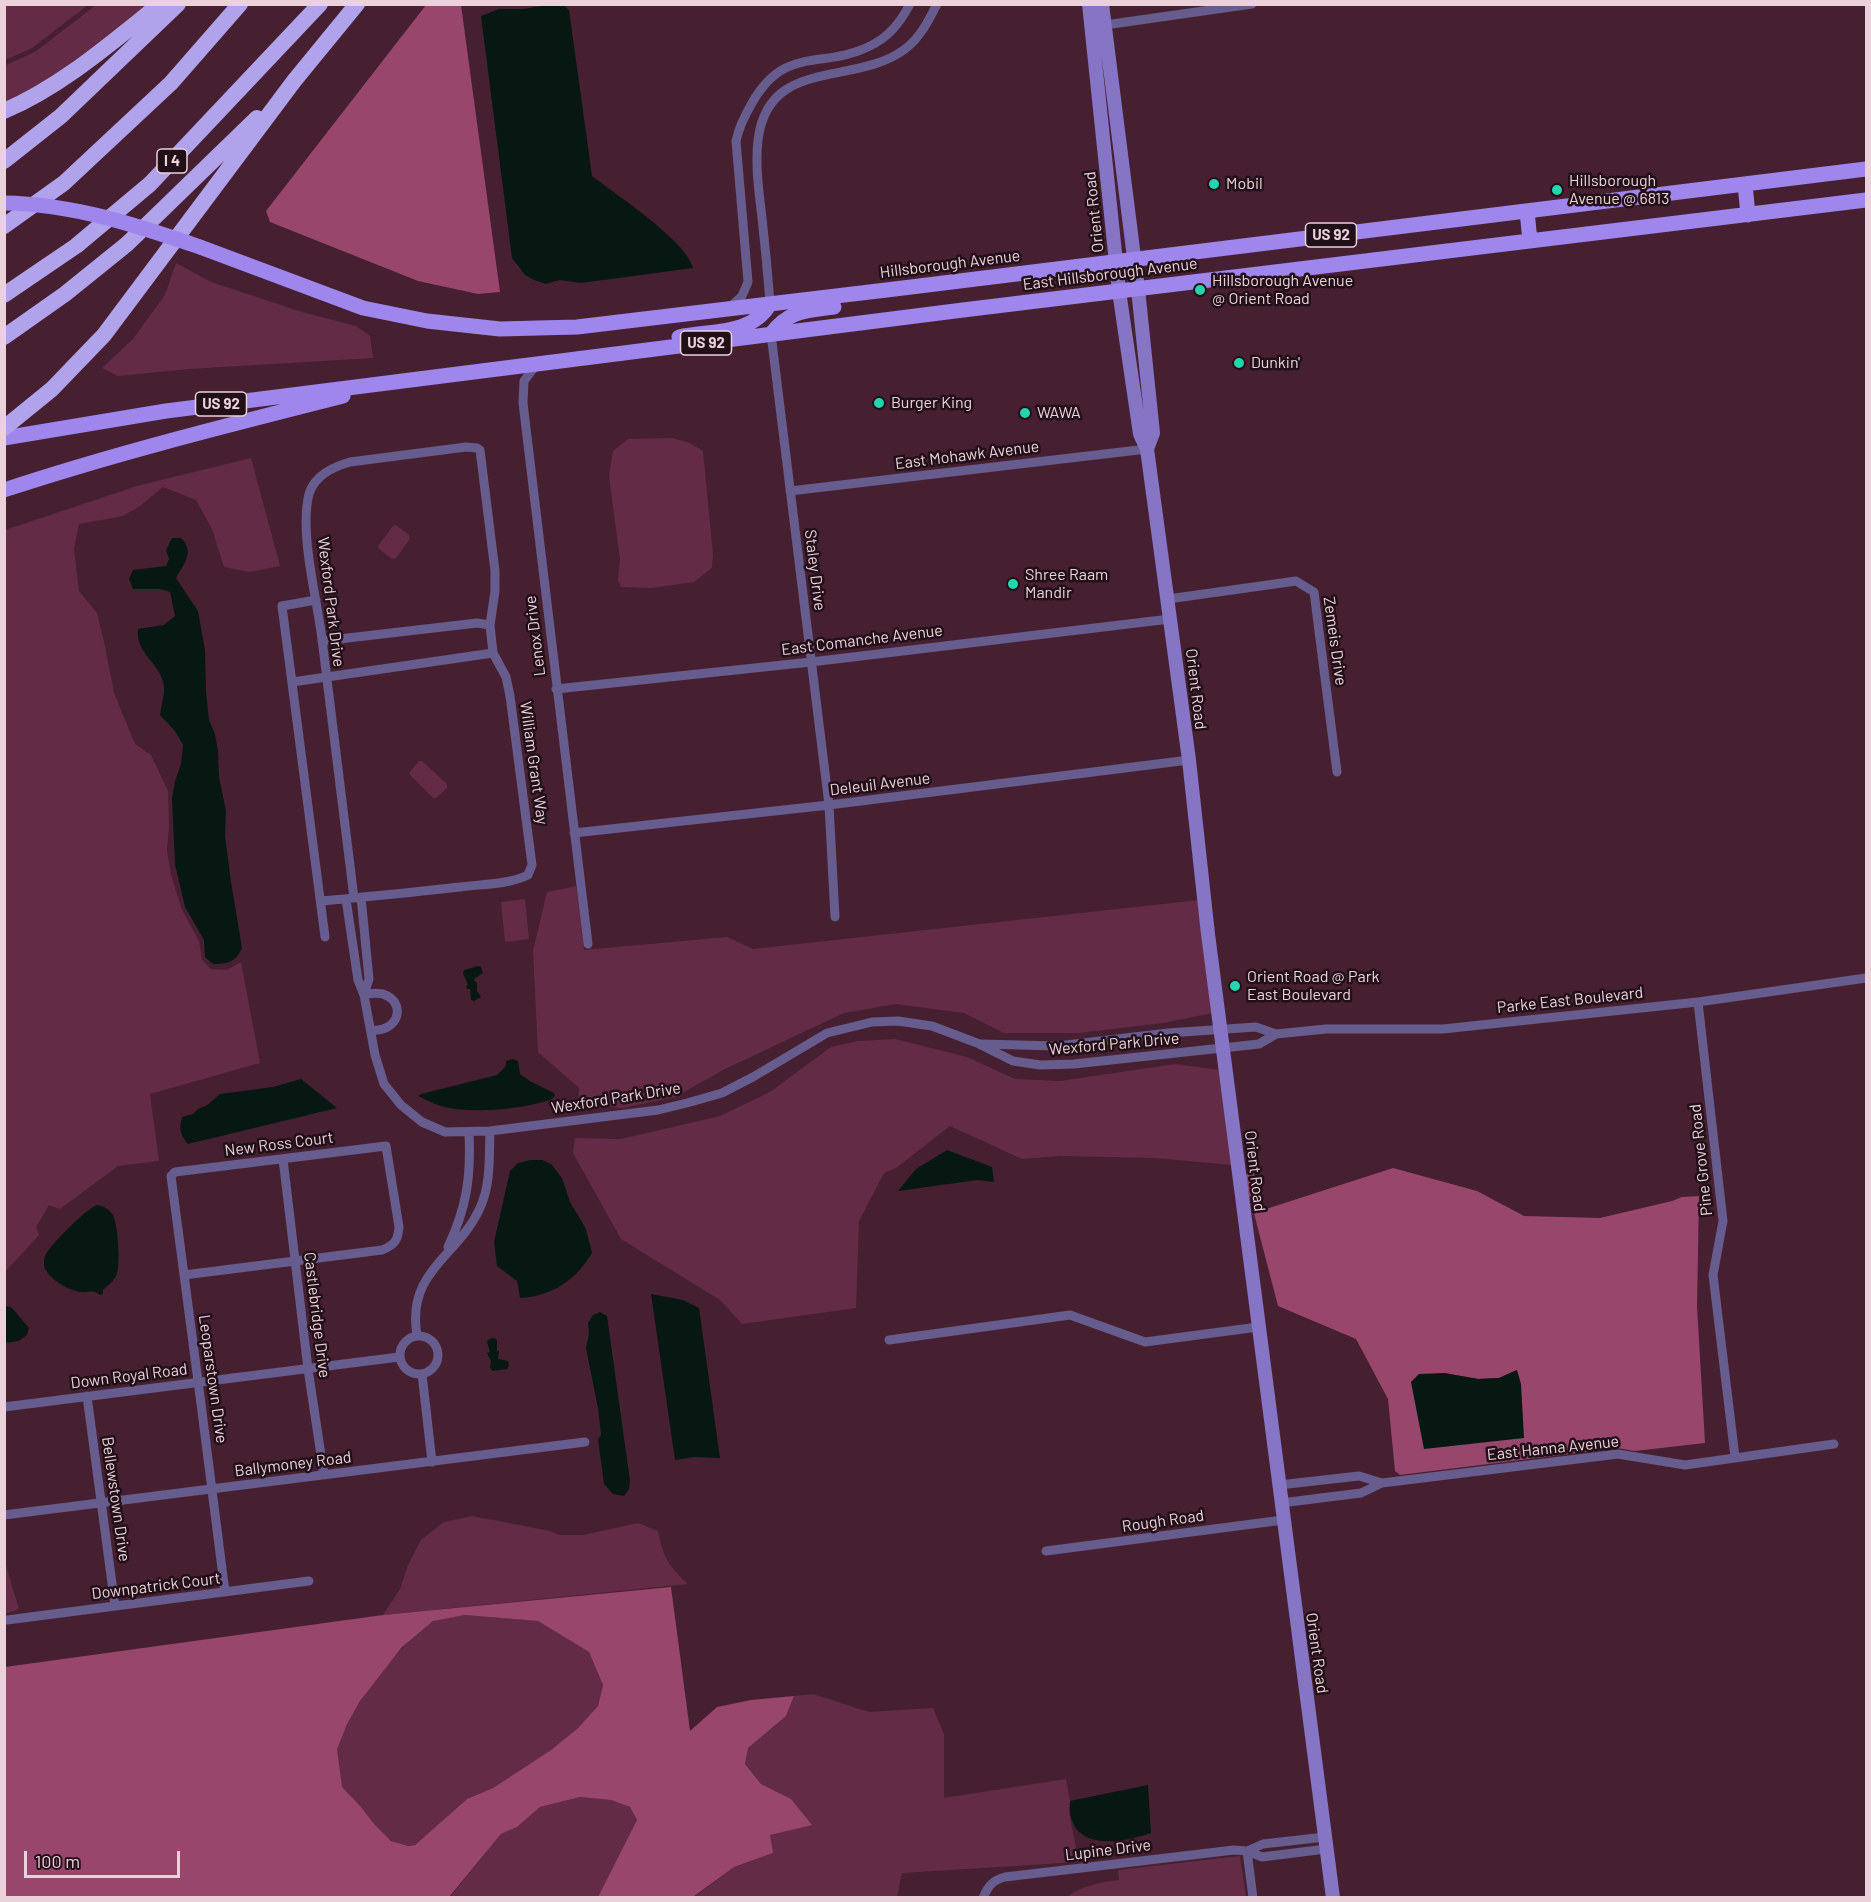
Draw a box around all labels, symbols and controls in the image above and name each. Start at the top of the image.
road number: I 4 [157,149,187,173]
street label: Orient Road [1080,171,1108,253]
place label: Hillsborough Avenue @ 6813 [1569,171,1669,209]
place label: Mobil [1226,174,1263,194]
marker: Mobil [1207,177,1221,191]
marker: Hillsborough Avenue @ 6813 [1550,183,1564,197]
road number: US 92 [1306,223,1356,247]
street label: Hillsborough Avenue [879,246,1021,282]
street label: East Hillsborough Avenue [1022,254,1198,294]
place label: Hillsborough Avenue @ Orient Road [1212,271,1353,309]
marker: Hillsborough Avenue @ Orient Road [1193,283,1207,297]
road number: US 92 [680,331,732,355]
place label: Dunkin' [1251,353,1300,373]
marker: Dunkin' [1232,356,1246,370]
road number: US 92 [196,392,246,416]
place label: Burger King [891,393,972,413]
marker: Burger King [872,396,886,410]
place label: WAWA [1037,403,1081,423]
marker: WAWA [1018,406,1032,420]
street label: East Mohawk Avenue [894,437,1040,473]
street label: Staley Drive [801,528,829,612]
street label: Wexford Park Drive [313,536,349,668]
place label: Shree Raam Mandir [1025,565,1108,603]
marker: Shree Raam Mandir [1006,577,1020,591]
street label: Lenox Drive [521,595,549,677]
street label: Zemeis Drive [1319,595,1351,687]
street label: East Comanche Avenue [780,621,944,659]
street label: Orient Road [1182,647,1210,731]
street label: William Grant Way [516,700,552,826]
street label: Deleuil Avenue [829,768,931,800]
place label: Orient Road @ Park East Boulevard [1247,967,1379,1005]
marker: Orient Road @ Park East Boulevard [1228,979,1242,993]
street label: Parke East Boulevard [1496,983,1644,1017]
street label: Wexford Park Drive [1048,1029,1180,1059]
street label: Wexford Park Drive [550,1078,682,1118]
street label: Pine Grove Road [1686,1103,1716,1217]
street label: New Ross Court [223,1128,335,1160]
street label: Orient Road [1241,1129,1269,1213]
street label: Castlebridge Drive [300,1251,334,1379]
street label: Leoparstown Drive [194,1313,232,1445]
street label: Down Royal Road [70,1359,188,1393]
street label: East Hanna Avenue [1486,1432,1620,1464]
street label: Bellewstown Drive [98,1435,134,1563]
street label: Ballymoney Road [234,1447,352,1481]
street label: Rough Road [1121,1506,1205,1536]
street label: Downpatrick Court [91,1569,221,1603]
street label: Orient Road [1302,1611,1332,1695]
street label: Lupine Drive [1064,1835,1152,1865]
scale bar [27,1839,183,1877]
text: 100 m [35,1850,80,1872]

